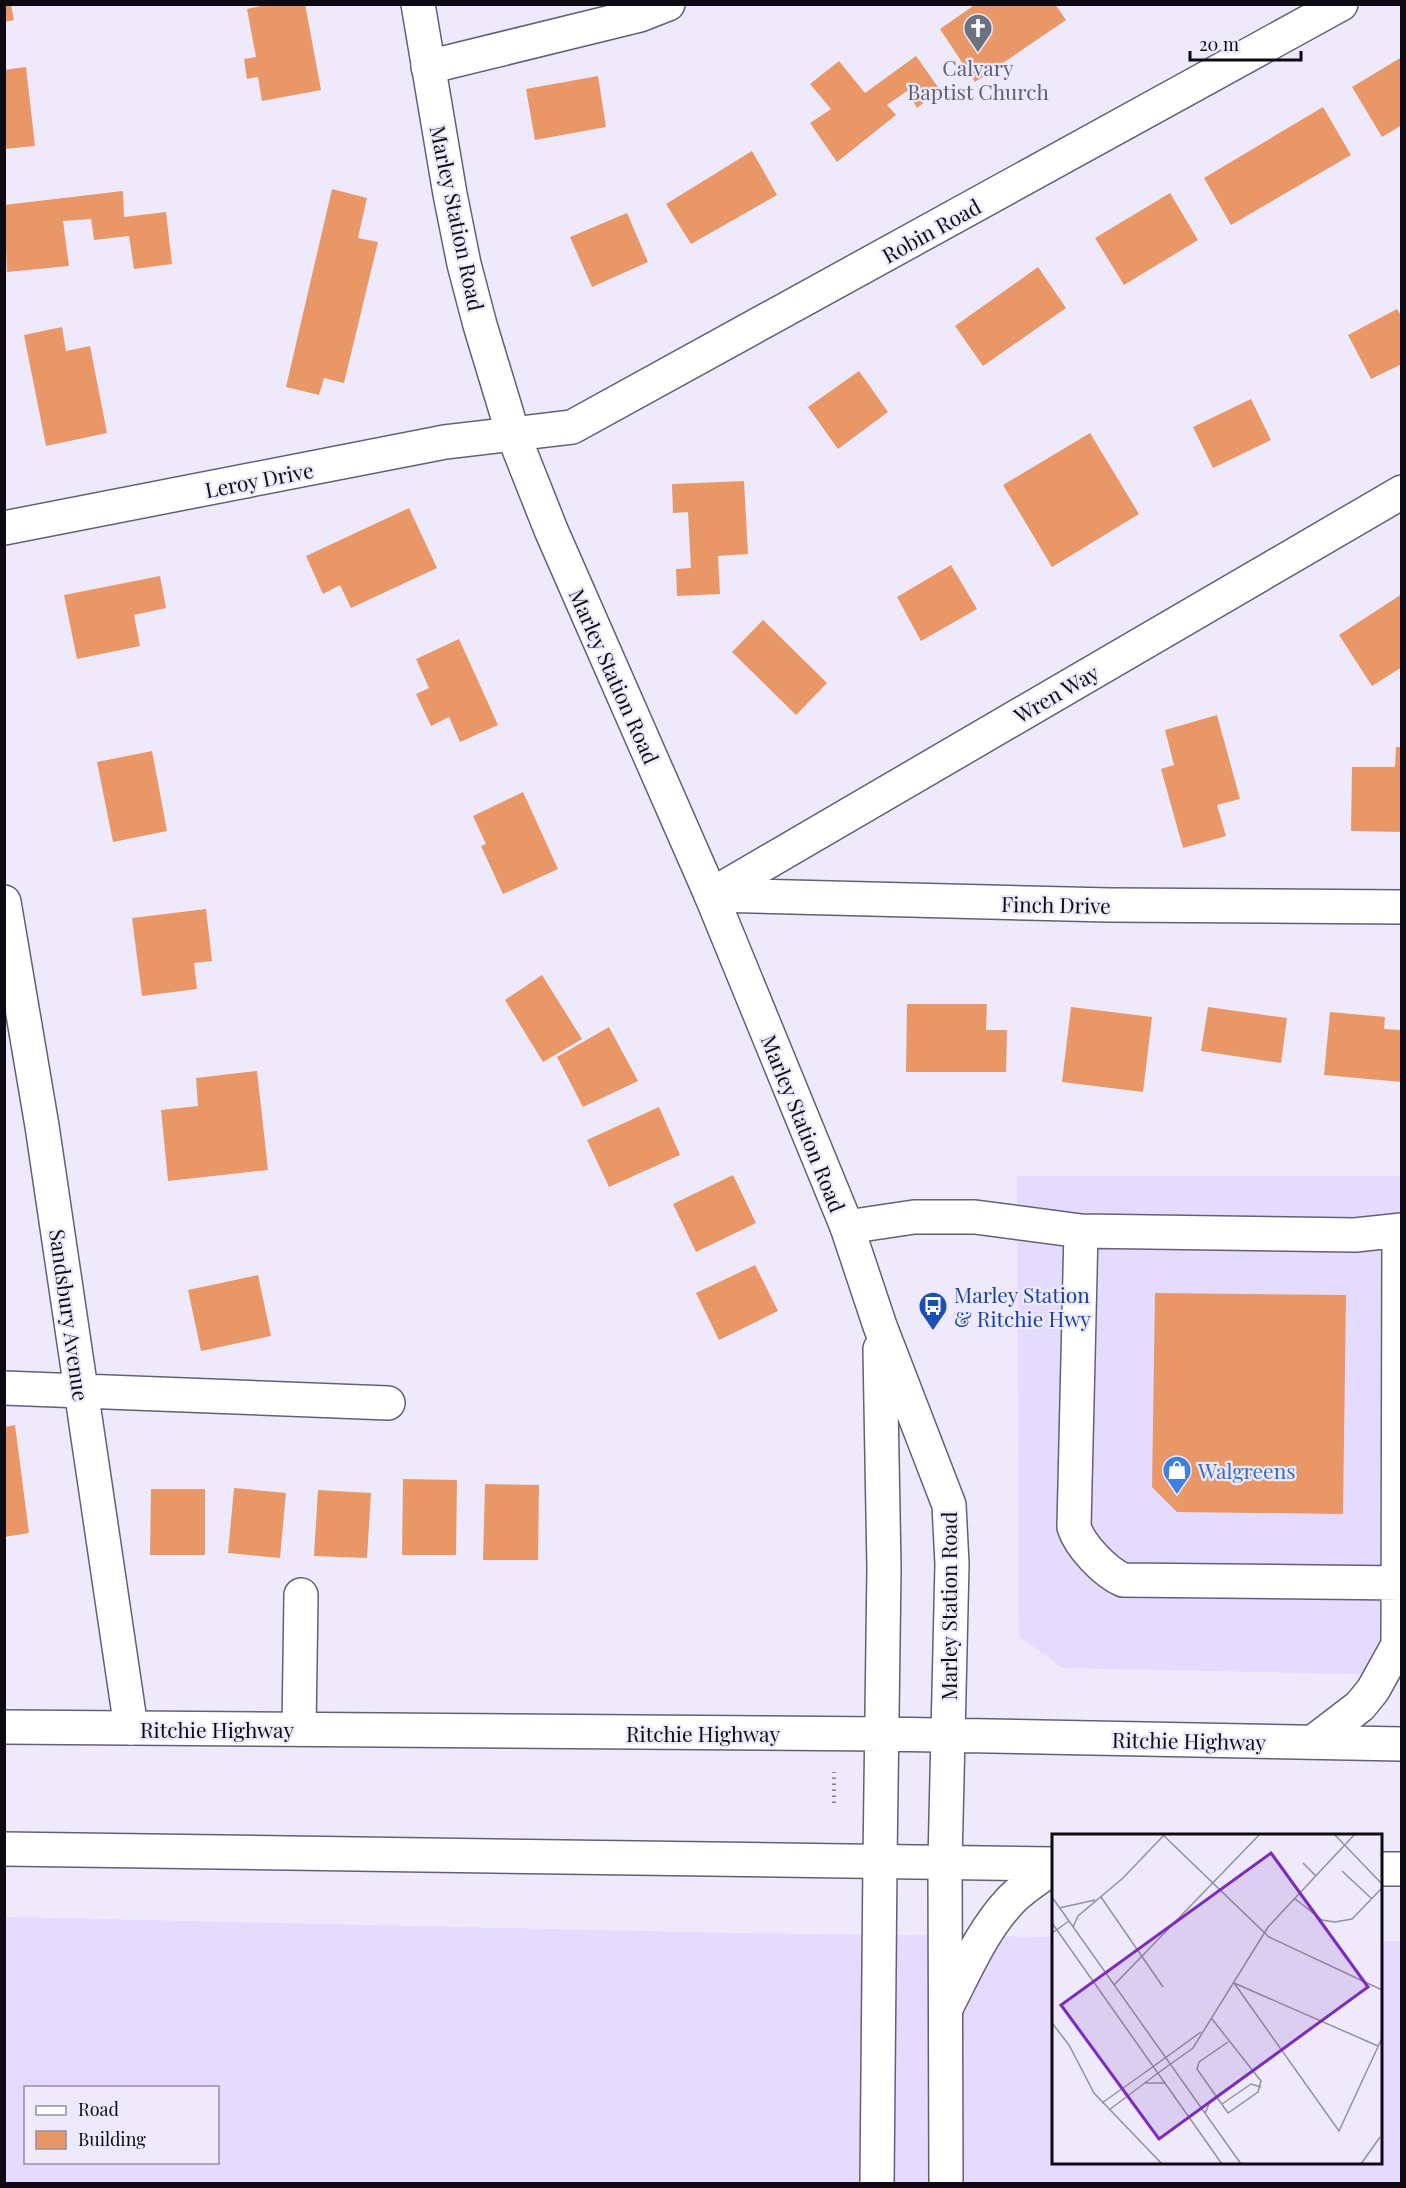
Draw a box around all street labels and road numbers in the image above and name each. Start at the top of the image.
street label: Marley Station Road [425,123,491,313]
street label: Robin Road [877,191,985,269]
street label: Leroy Drive [202,455,316,503]
street label: Marley Station Road [564,584,666,768]
street label: Wren Way [1008,657,1104,729]
street label: Finch Drive [1001,889,1111,919]
street label: Marley Station Road [756,1030,852,1216]
street label: Sandsbury Avenue [44,1227,96,1403]
street label: Marley Station Road [934,1512,962,1700]
street label: Ritchie Highway [140,1715,294,1743]
street label: Ritchie Highway [626,1719,780,1747]
street label: Ritchie Highway [1112,1725,1267,1755]

